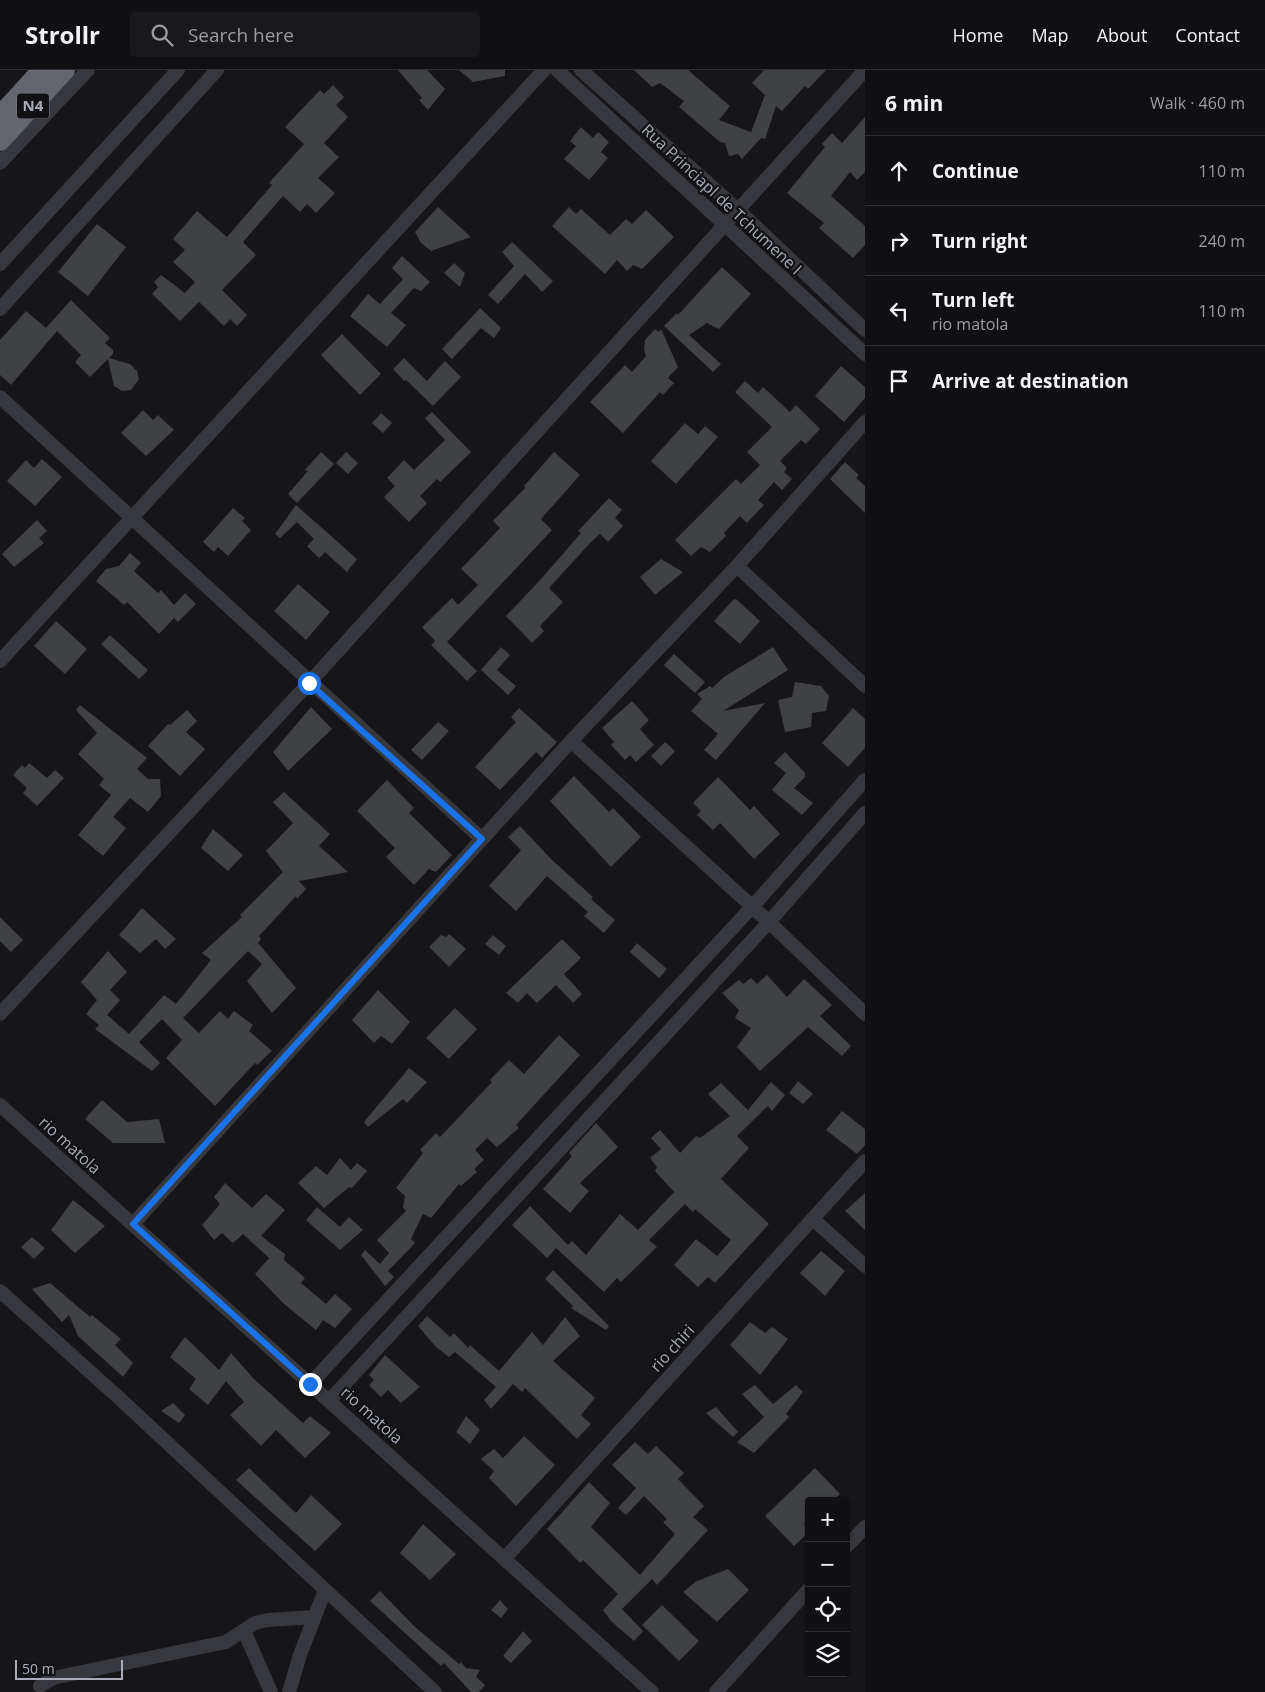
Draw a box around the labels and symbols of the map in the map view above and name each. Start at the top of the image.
road number: N4 [17,94,49,118]
street label: Rua Princiapl de Tchumene I [637,119,807,279]
route start [298,672,321,695]
street label: rio matola [34,1111,106,1179]
street label: rio chiri [645,1320,699,1376]
route end [299,1373,322,1396]
street label: rio matola [336,1381,408,1449]
scale bar [15,1657,122,1680]

